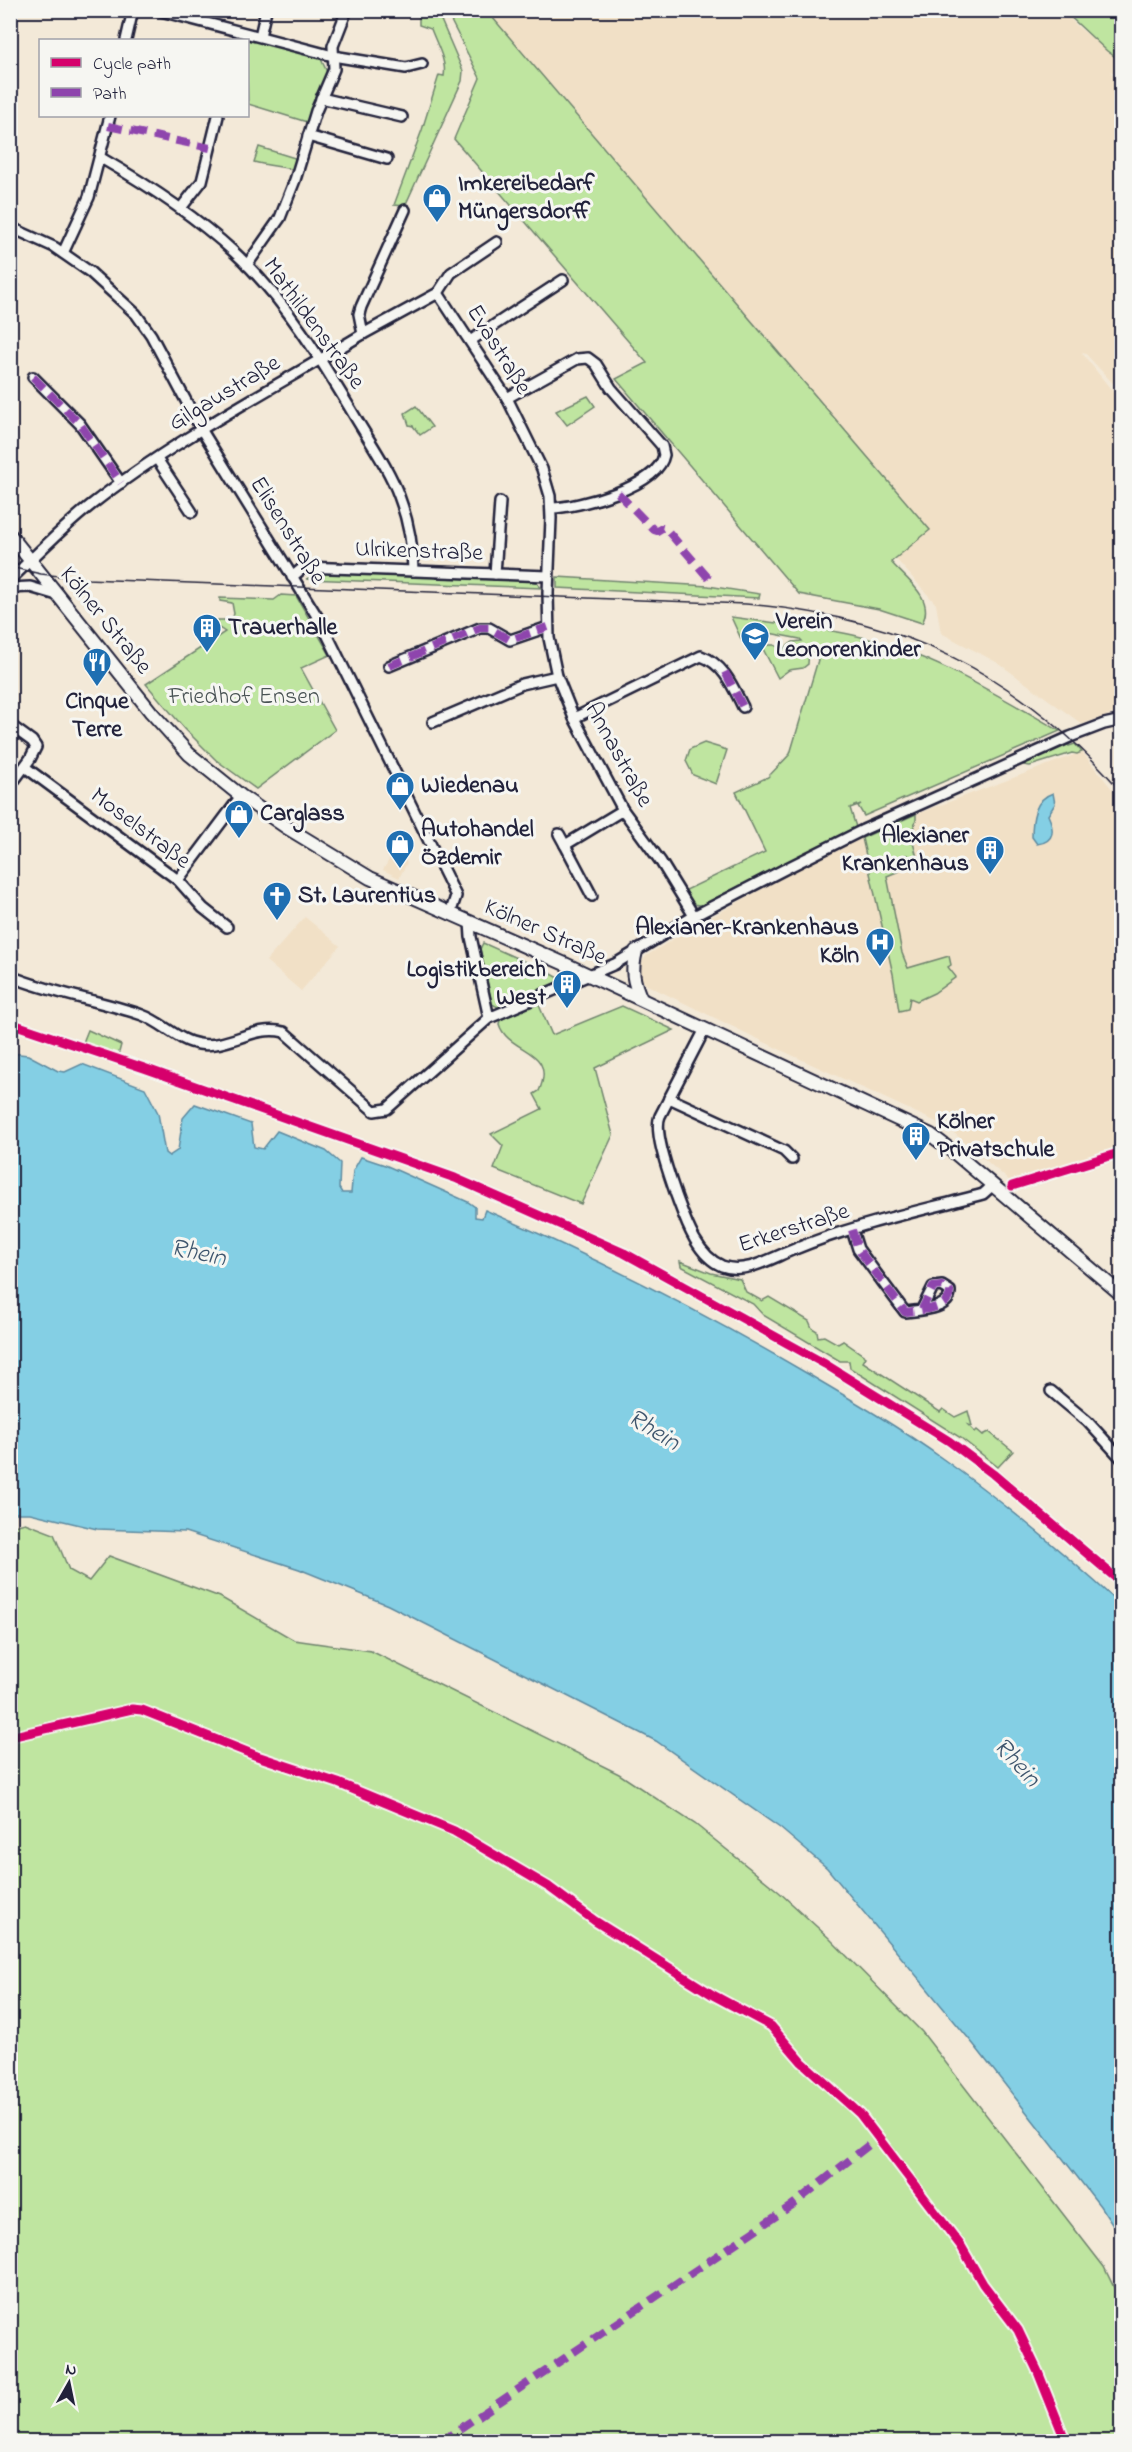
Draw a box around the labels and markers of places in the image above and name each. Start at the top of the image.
place label: Imkereibedarf Müngersdorff [458,167,595,231]
shop icon: Imkereibedarf Müngersdorff [421,182,453,224]
place label: Verein Leonorenkinder [775,605,921,668]
place label: Trauerhalle [228,611,338,646]
building icon: Trauerhalle [191,612,223,654]
school or university icon: Verein Leonorenkinder [739,620,771,662]
restaurant icon: Cinque Terre [81,646,113,688]
place label: Cinque Terre [65,685,130,748]
place label: Wiedenau [421,769,519,804]
shop icon: Wiedenau [384,770,416,812]
place label: Carglass [260,797,345,833]
shop icon: Carglass [223,798,255,840]
place label: Autohandel Özdemir [421,813,534,876]
place label: Alexianer Krankenhaus [842,819,970,882]
shop icon: Autohandel Özdemir [384,828,416,870]
building icon: Alexianer Krankenhaus [974,834,1006,876]
place label: St. Laurentius [298,879,436,914]
church icon: St. Laurentius [261,880,293,922]
place label: Alexianer-Krankenhaus Köln [635,911,859,974]
hospital icon: Alexianer-Krankenhaus Köln [864,926,896,968]
place label: Logistikbereich West [406,953,547,1016]
building icon: Logistikbereich West [551,968,583,1010]
place label: Kölner Privatschule [937,1105,1055,1168]
building icon: Kölner Privatschule [900,1120,932,1162]

